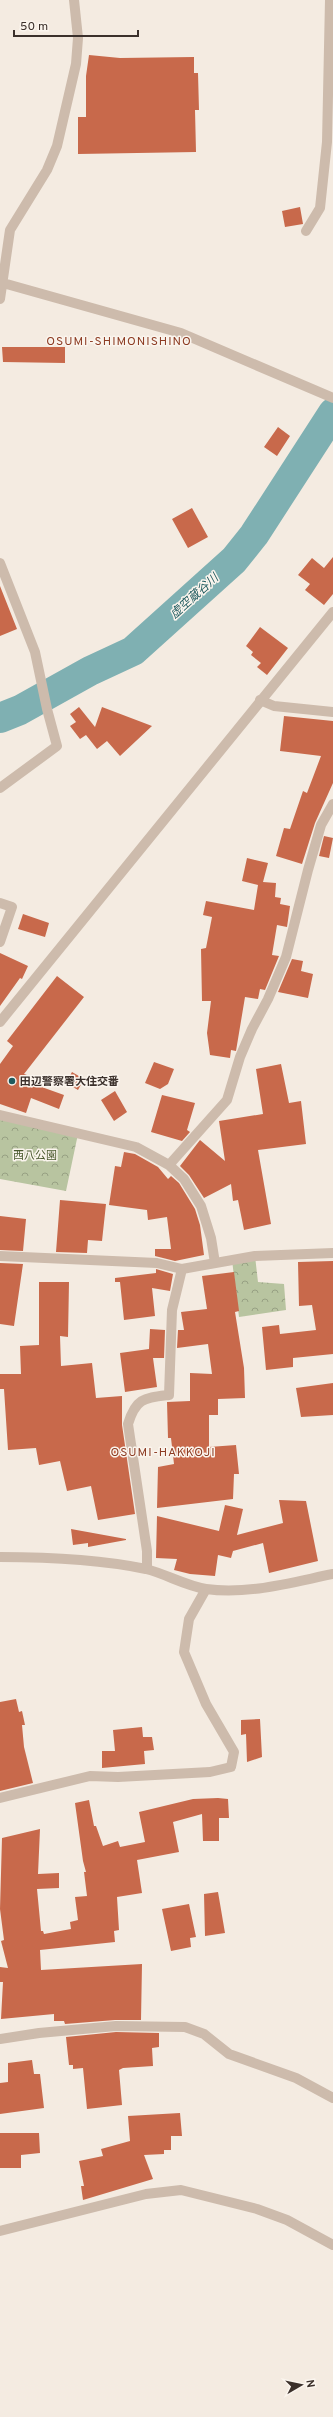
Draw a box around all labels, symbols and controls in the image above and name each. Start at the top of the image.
scale bar [14,12,138,38]
text: 50 m [20,19,48,35]
district label: OSUMI-SHIMONISHINO [46,334,192,350]
water label: 虚空蔵谷川 [167,569,224,623]
place label: 田辺警察署大住交番 [20,1075,119,1089]
marker: 田辺警察署大住交番 [7,1076,17,1086]
park label: 西八公園 [13,1149,57,1163]
district label: OSUMI-HAKKOJI [110,1445,216,1461]
north arrow [281,2365,321,2405]
text: N [302,2379,317,2389]

